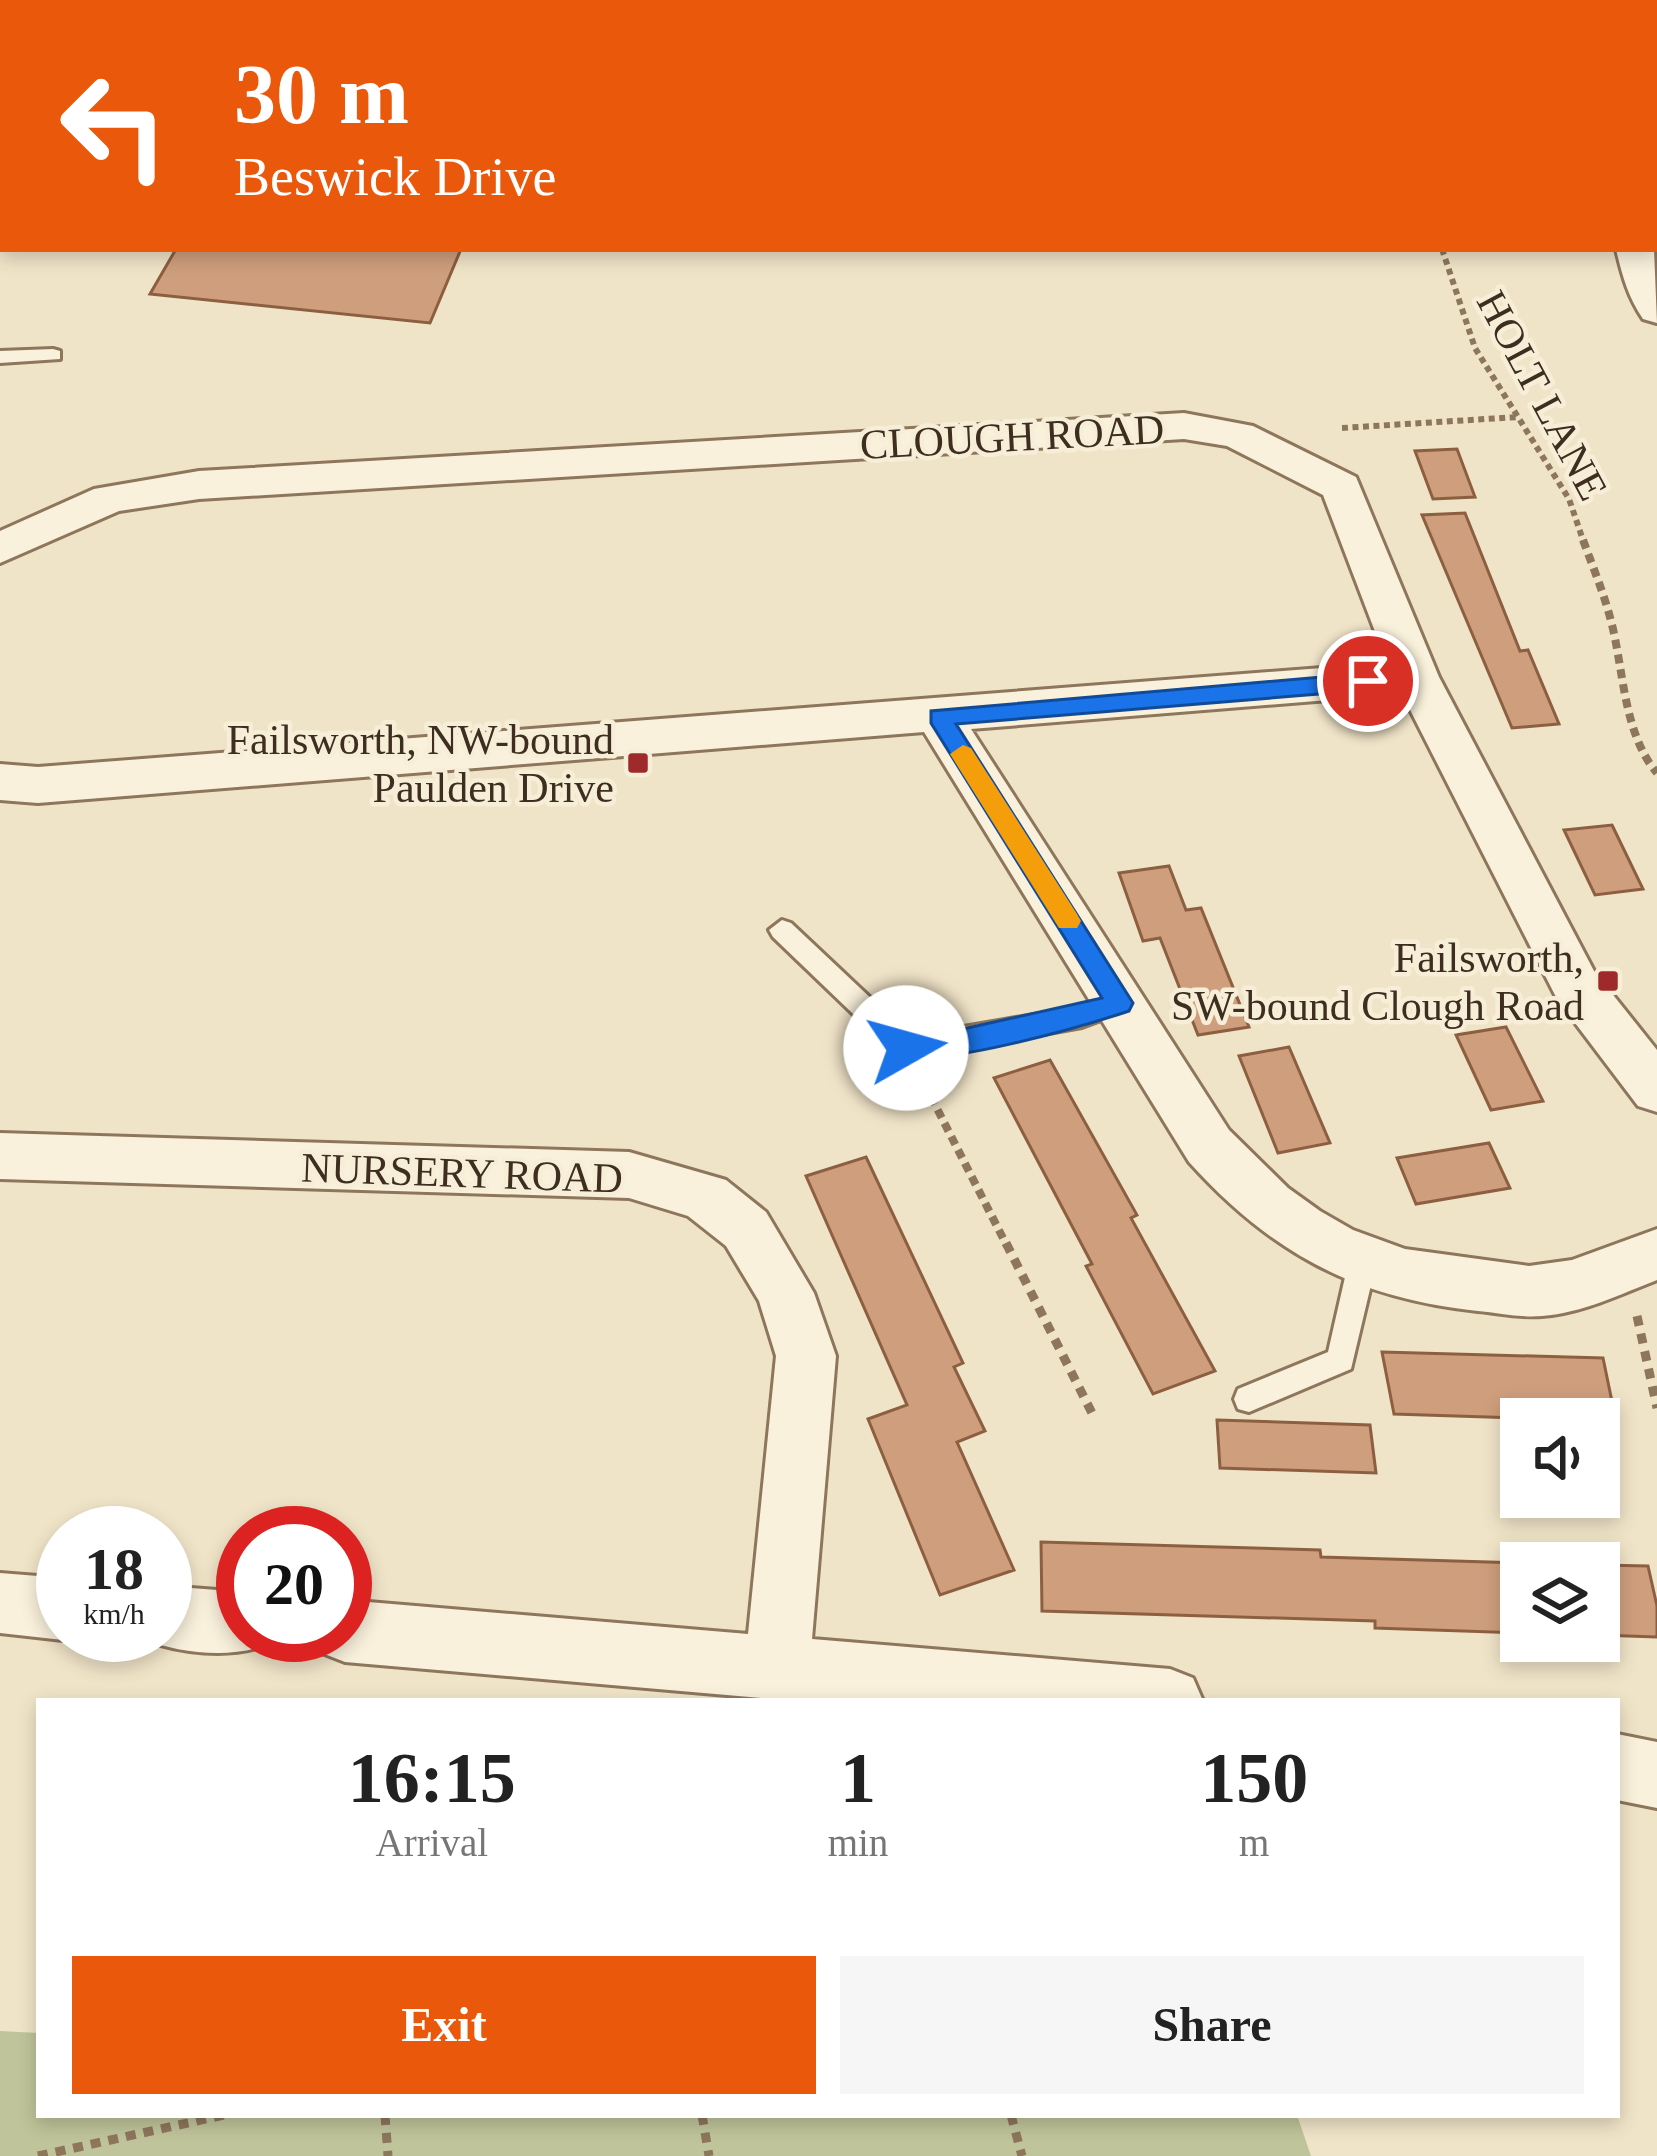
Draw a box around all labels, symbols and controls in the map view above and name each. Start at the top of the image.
icon: left [36,48,192,204]
text: 30 m [234,48,409,141]
text: Beswick Drive [234,147,556,207]
street label: HOLT LANE [1468,283,1616,508]
street label: CLOUGH ROAD [859,406,1165,468]
pin [1317,630,1419,732]
icon: arrive [1335,648,1401,714]
place label: Failsworth, NW-bound Paulden Drive [227,717,614,811]
marker: Failsworth, NW-bound Paulden Drive [625,750,651,776]
place label: Failsworth, SW-bound Clough Road [1171,935,1584,1029]
marker: Failsworth, SW-bound Clough Road [1595,968,1621,994]
position arrow [843,985,969,1111]
street label: NURSERY ROAD [300,1144,624,1202]
map controls [1500,1398,1620,1662]
button: sound [1500,1398,1620,1518]
speed limit sign: 20 [216,1506,372,1662]
text: 18 [84,1536,144,1602]
button: layers [1500,1542,1620,1662]
text: km/h [83,1597,145,1630]
text: 16:15 [348,1738,516,1818]
text: 1 [840,1738,876,1818]
text: 150 [1200,1738,1308,1818]
text: Arrival [376,1821,488,1864]
text: min [828,1821,888,1864]
text: m [1239,1821,1269,1864]
button: Exit [72,1956,816,2094]
button: Share [840,1956,1584,2094]

